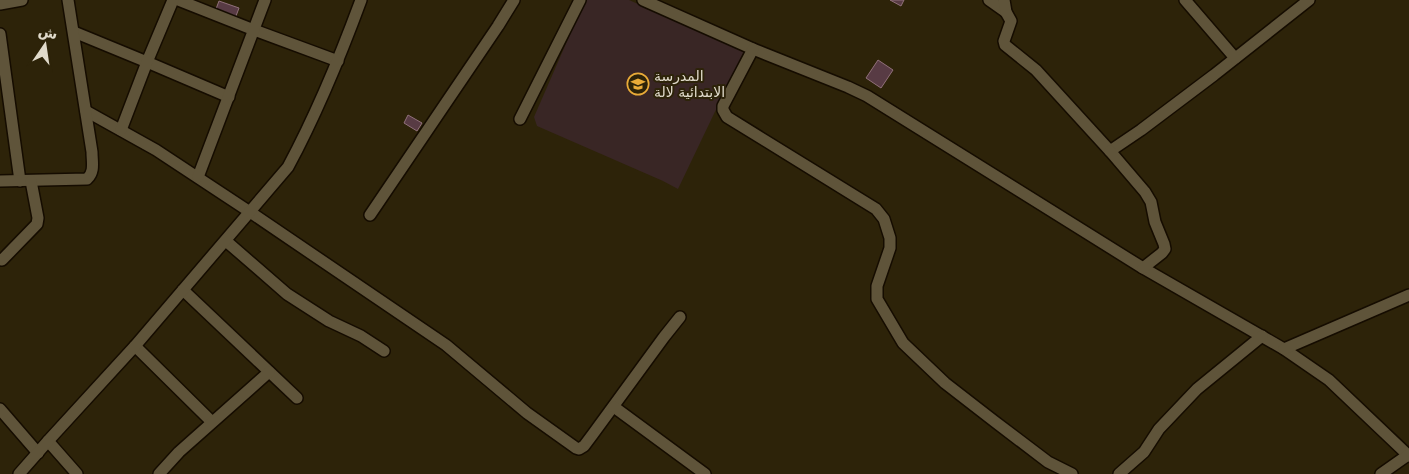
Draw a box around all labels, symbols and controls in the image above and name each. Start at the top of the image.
north arrow [20,20,70,70]
text: ش [37,22,59,42]
place label: المدرسة الابتدائية لالة [654,68,725,100]
school or university icon: المدرسة الابتدائية لالة [626,72,650,96]

